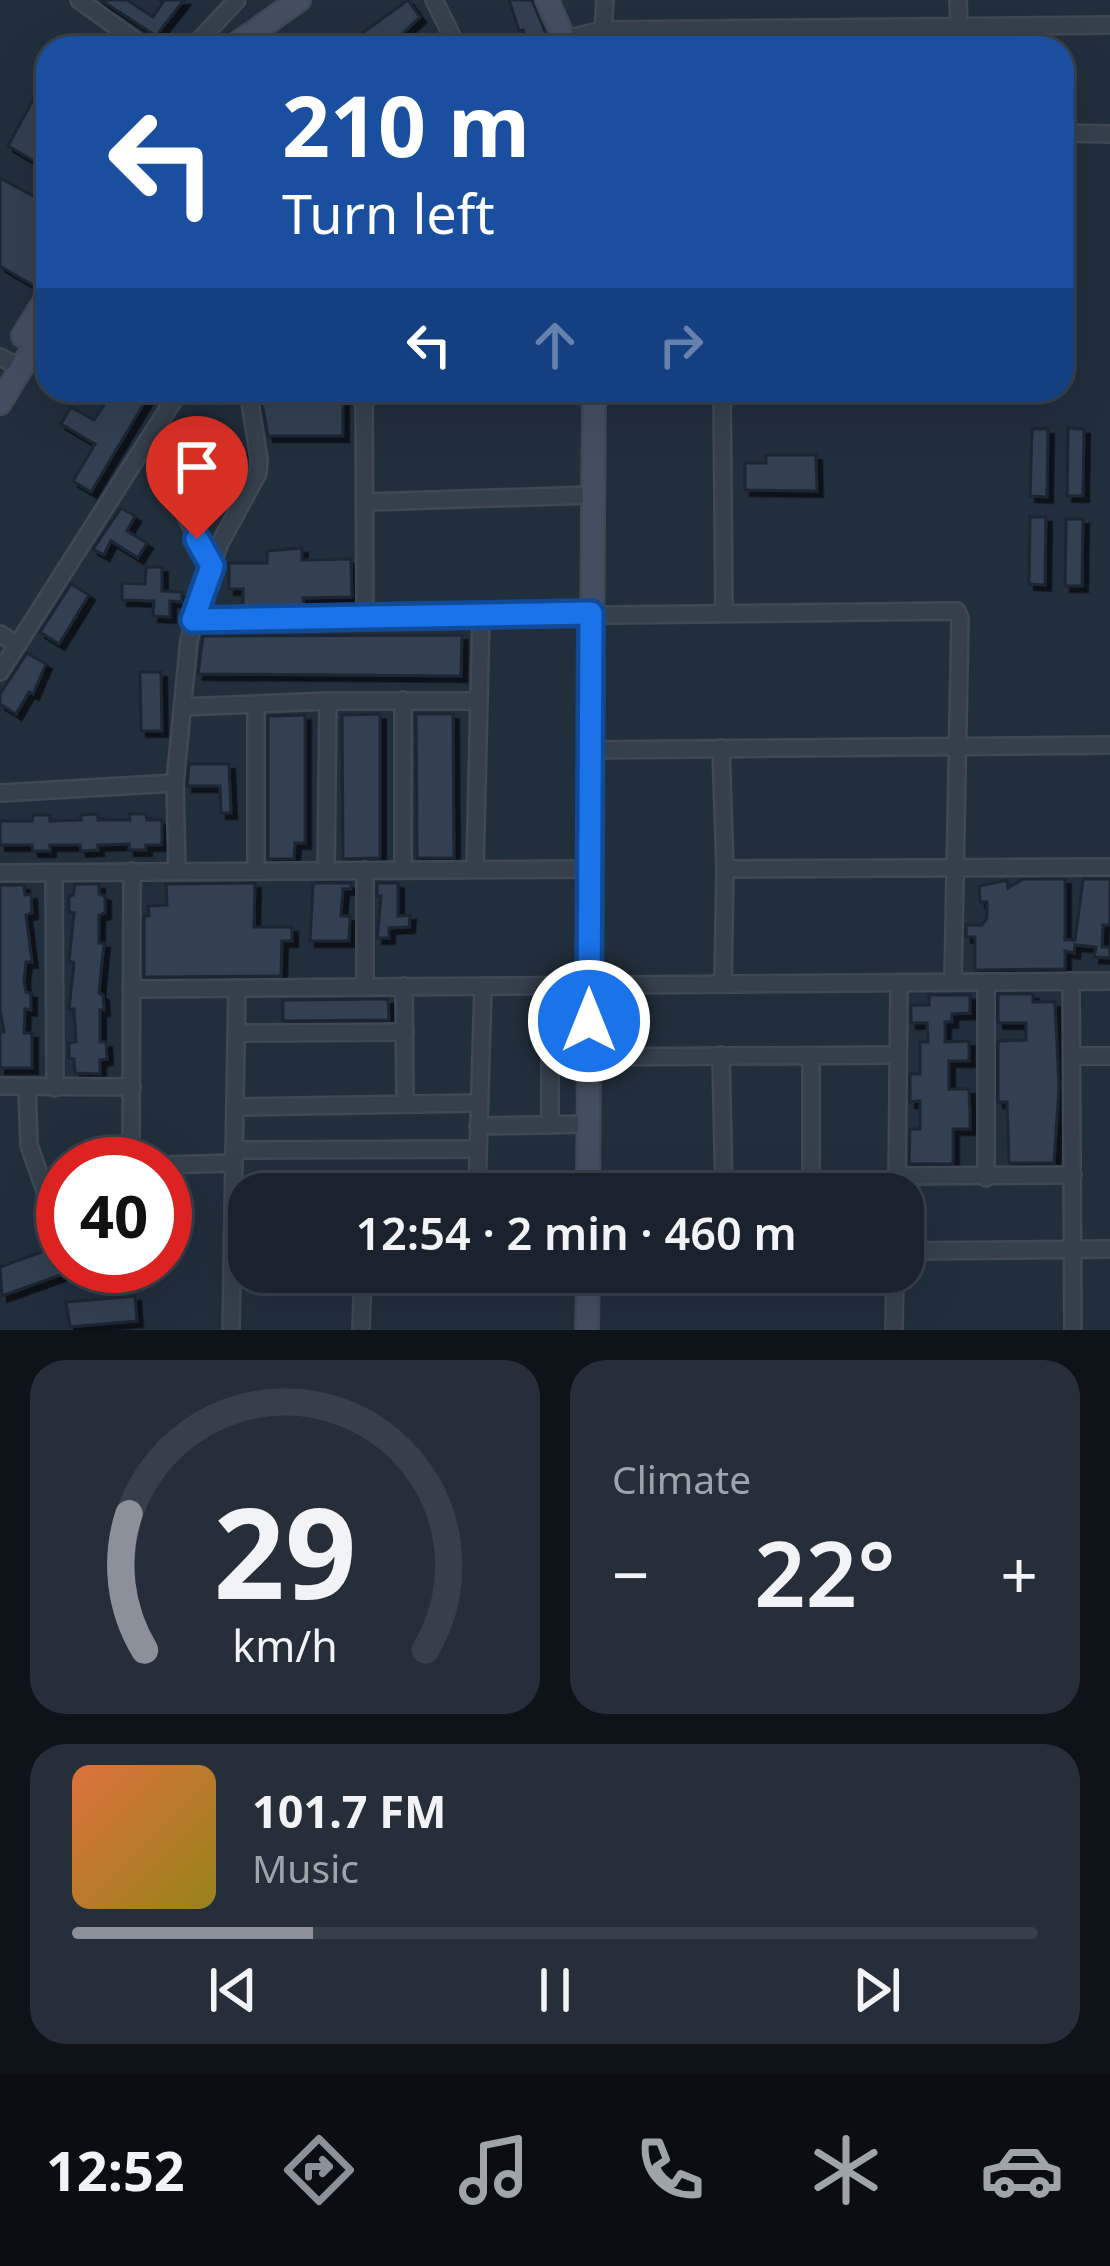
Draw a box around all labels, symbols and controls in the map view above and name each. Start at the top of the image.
text: 210 m [282,67,530,182]
icon: left [84,84,240,240]
text: Turn left [282,176,495,250]
icon: left [396,312,462,378]
icon: ahead [522,312,588,378]
icon: right [648,312,714,378]
pin [146,416,248,539]
icon: arrive [164,434,230,500]
position arrow [526,958,652,1084]
speed limit sign: 40 [36,1137,192,1293]
text: 12:54 · 2 min · 460 m [355,1202,797,1263]
text: Climate [612,1452,751,1505]
text: 29 [214,1466,356,1636]
text: 22° [754,1511,896,1633]
text: − [612,1528,650,1618]
text: + [1000,1528,1038,1618]
text: km/h [232,1616,338,1675]
text: 101.7 FM [252,1780,446,1841]
text: Music [252,1841,359,1894]
icon: previous [200,1957,266,2023]
icon: pause [522,1957,588,2023]
icon: next [844,1957,910,2023]
icon: directions [277,2128,361,2212]
icon: music [452,2128,536,2212]
icon: phone [628,2128,712,2212]
icon: climate [804,2128,888,2212]
icon: car [980,2128,1064,2212]
text: 12:52 [46,2133,185,2207]

